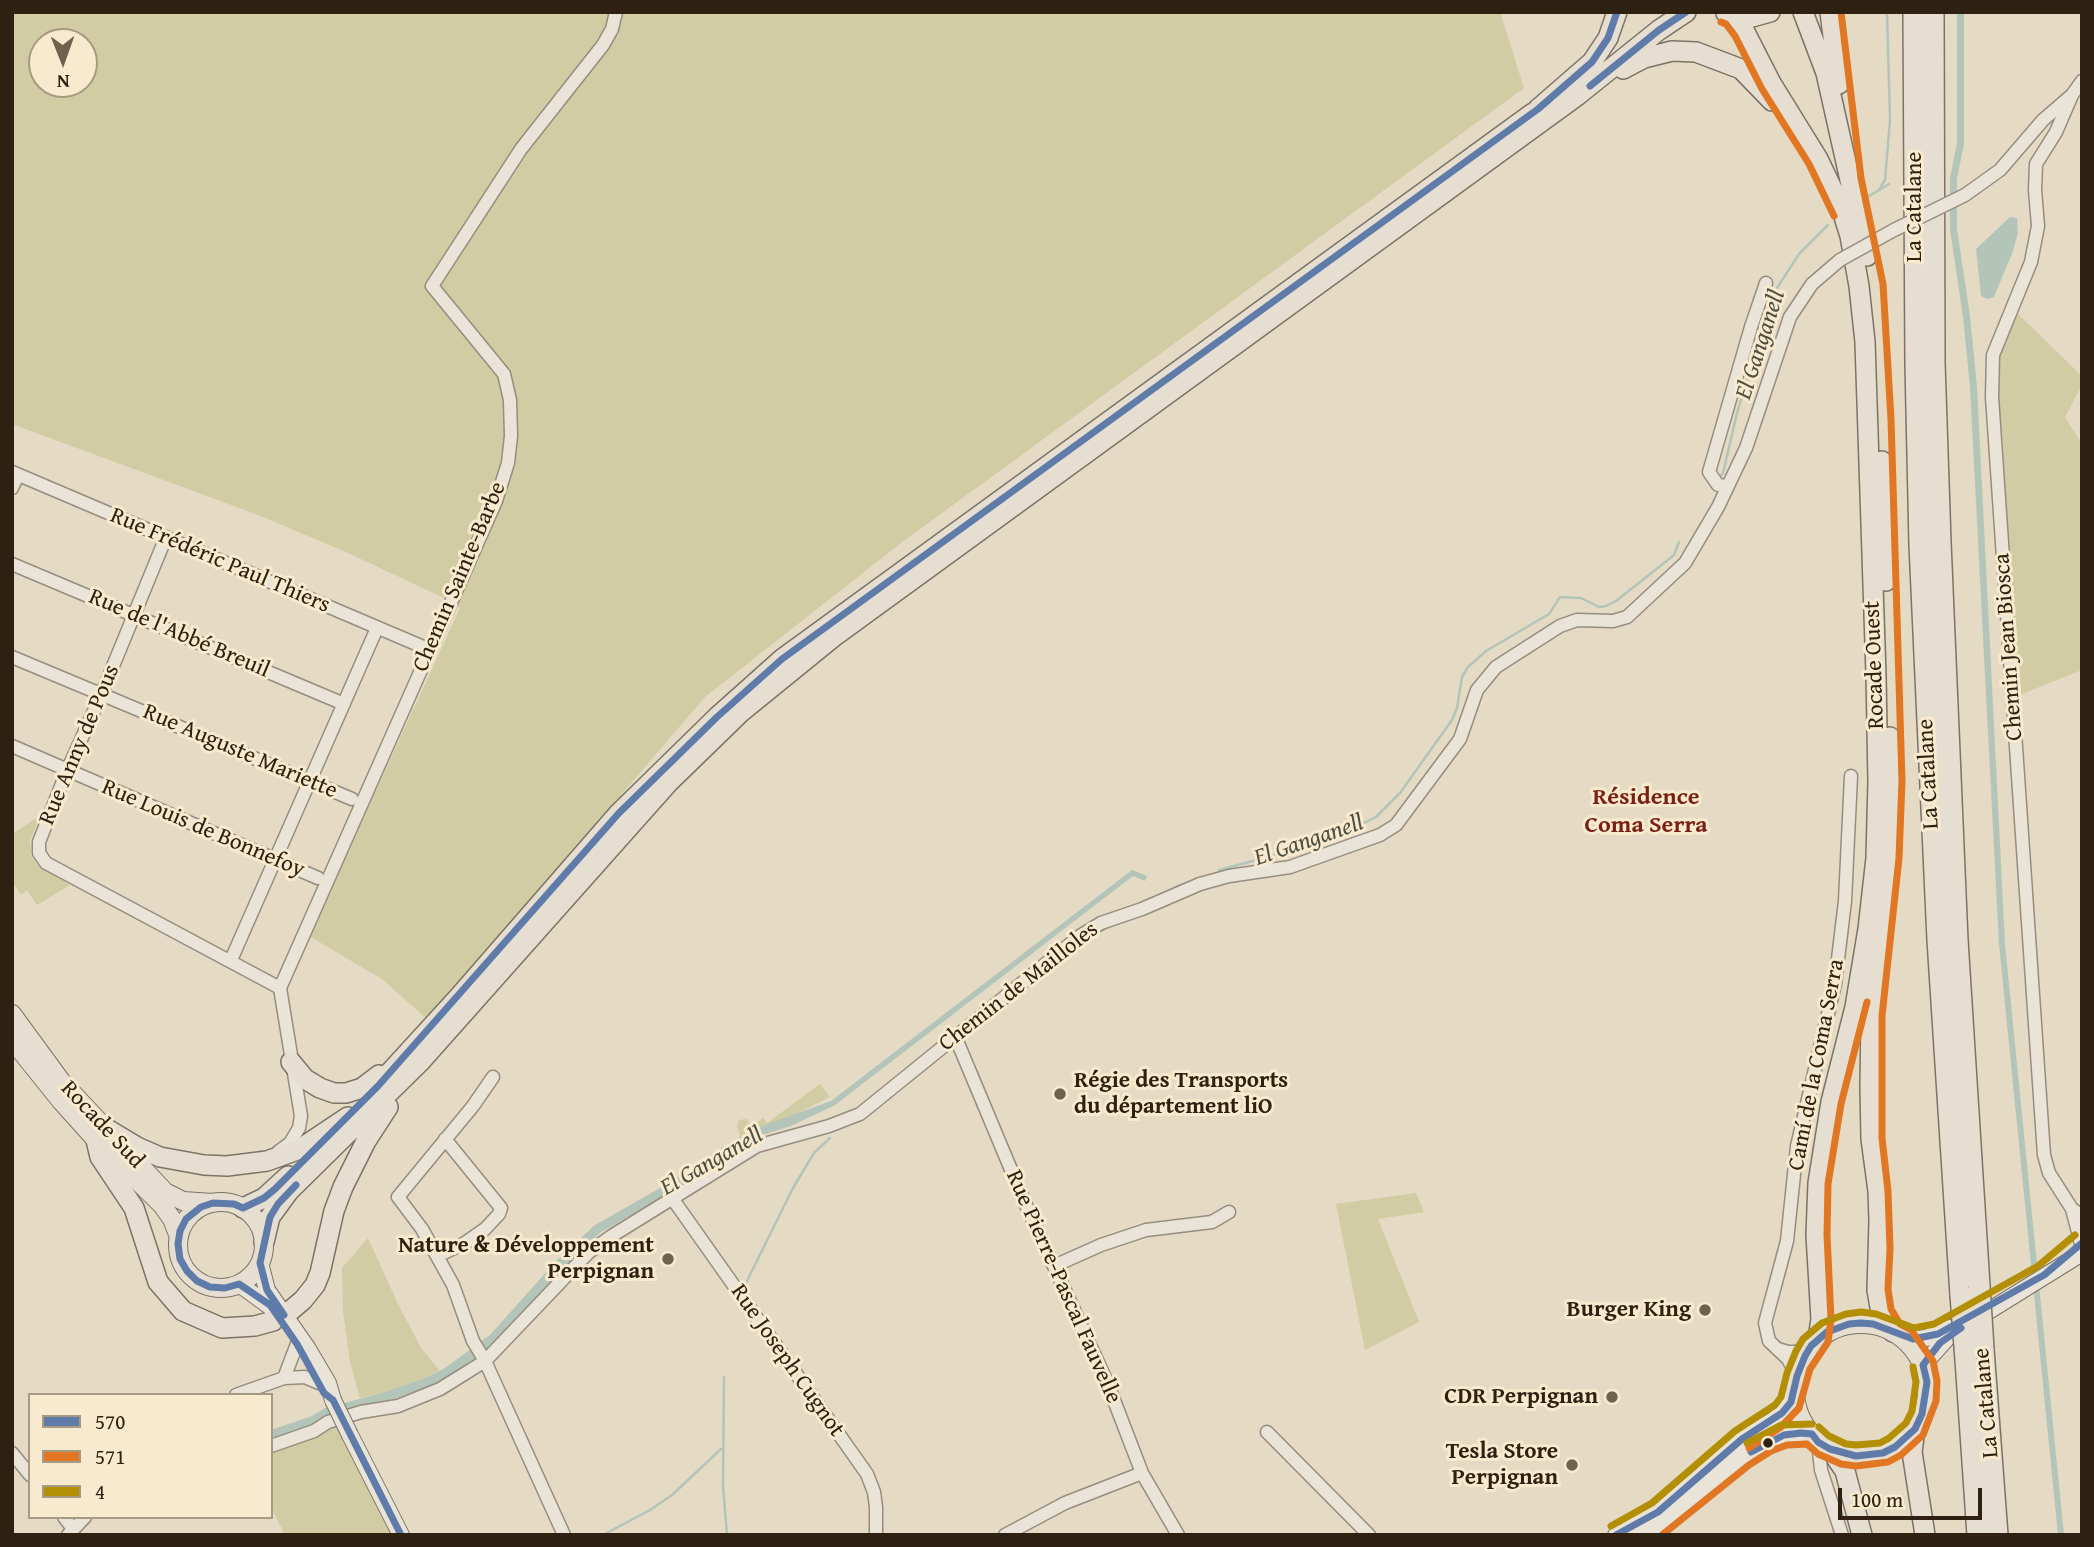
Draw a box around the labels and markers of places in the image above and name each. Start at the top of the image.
place label: Régie des Transports du département liO [1074,1067,1288,1121]
marker: Régie des Transports du département liO [1052,1086,1068,1102]
place label: Nature & Développement Perpignan [398,1232,654,1286]
marker: Nature & Développement Perpignan [660,1251,676,1267]
place label: Burger King [1567,1296,1691,1324]
marker: Burger King [1697,1302,1713,1318]
place label: CDR Perpignan [1444,1383,1598,1411]
marker: CDR Perpignan [1604,1389,1620,1405]
unlabelled marker [1761,1436,1775,1450]
place label: Tesla Store Perpignan [1446,1438,1558,1492]
marker: Tesla Store Perpignan [1564,1457,1580,1473]

